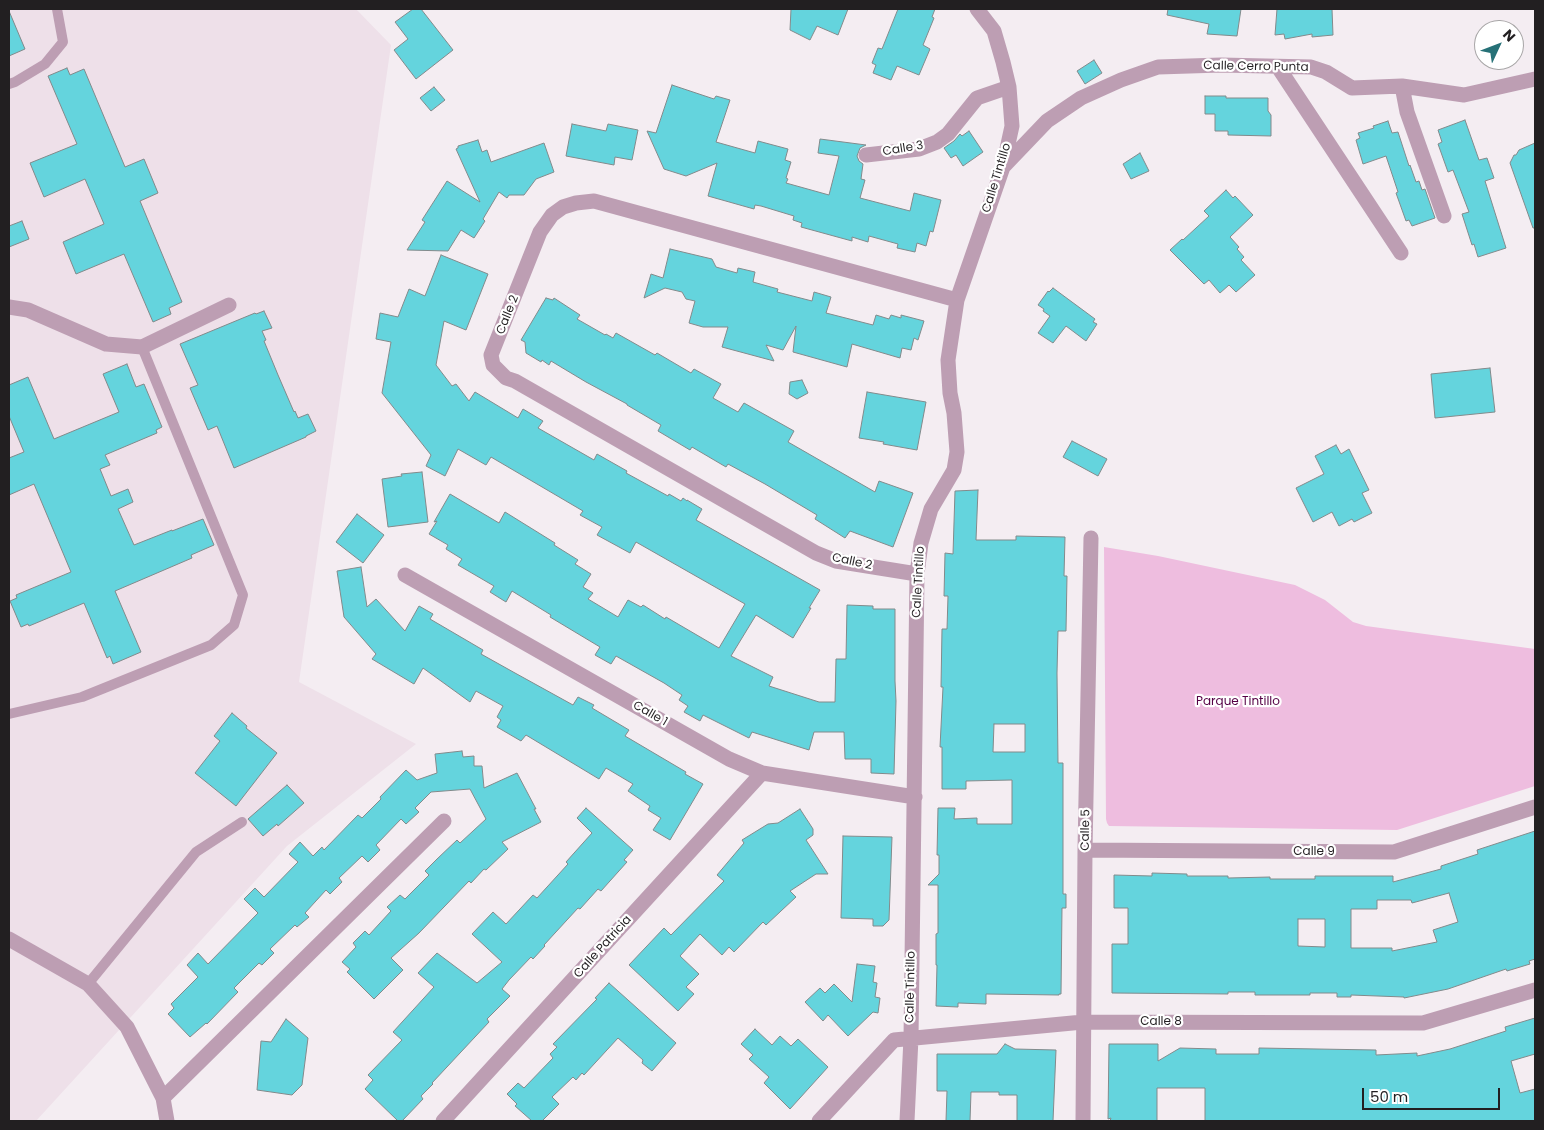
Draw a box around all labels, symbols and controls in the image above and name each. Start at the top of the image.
north arrow [1474,20,1524,70]
text: N [1498,25,1520,46]
street label: Calle Cerro Punta [1203,59,1309,75]
street label: Calle 3 [882,139,924,159]
street label: Calle Tintillo [980,141,1014,215]
street label: Calle 2 [494,293,522,337]
street label: Calle Tintillo [910,546,928,618]
street label: Calle 2 [831,551,873,573]
park label: Parque Tintillo [1196,695,1280,709]
street label: Calle 1 [630,698,670,730]
street label: Calle 5 [1078,809,1094,851]
street label: Calle 9 [1293,845,1335,859]
street label: Calle Patricia [571,913,635,981]
street label: Calle Tintillo [903,951,919,1023]
street label: Calle 8 [1140,1015,1182,1029]
scale bar [1364,1078,1502,1110]
text: 50 m [1370,1086,1408,1107]

